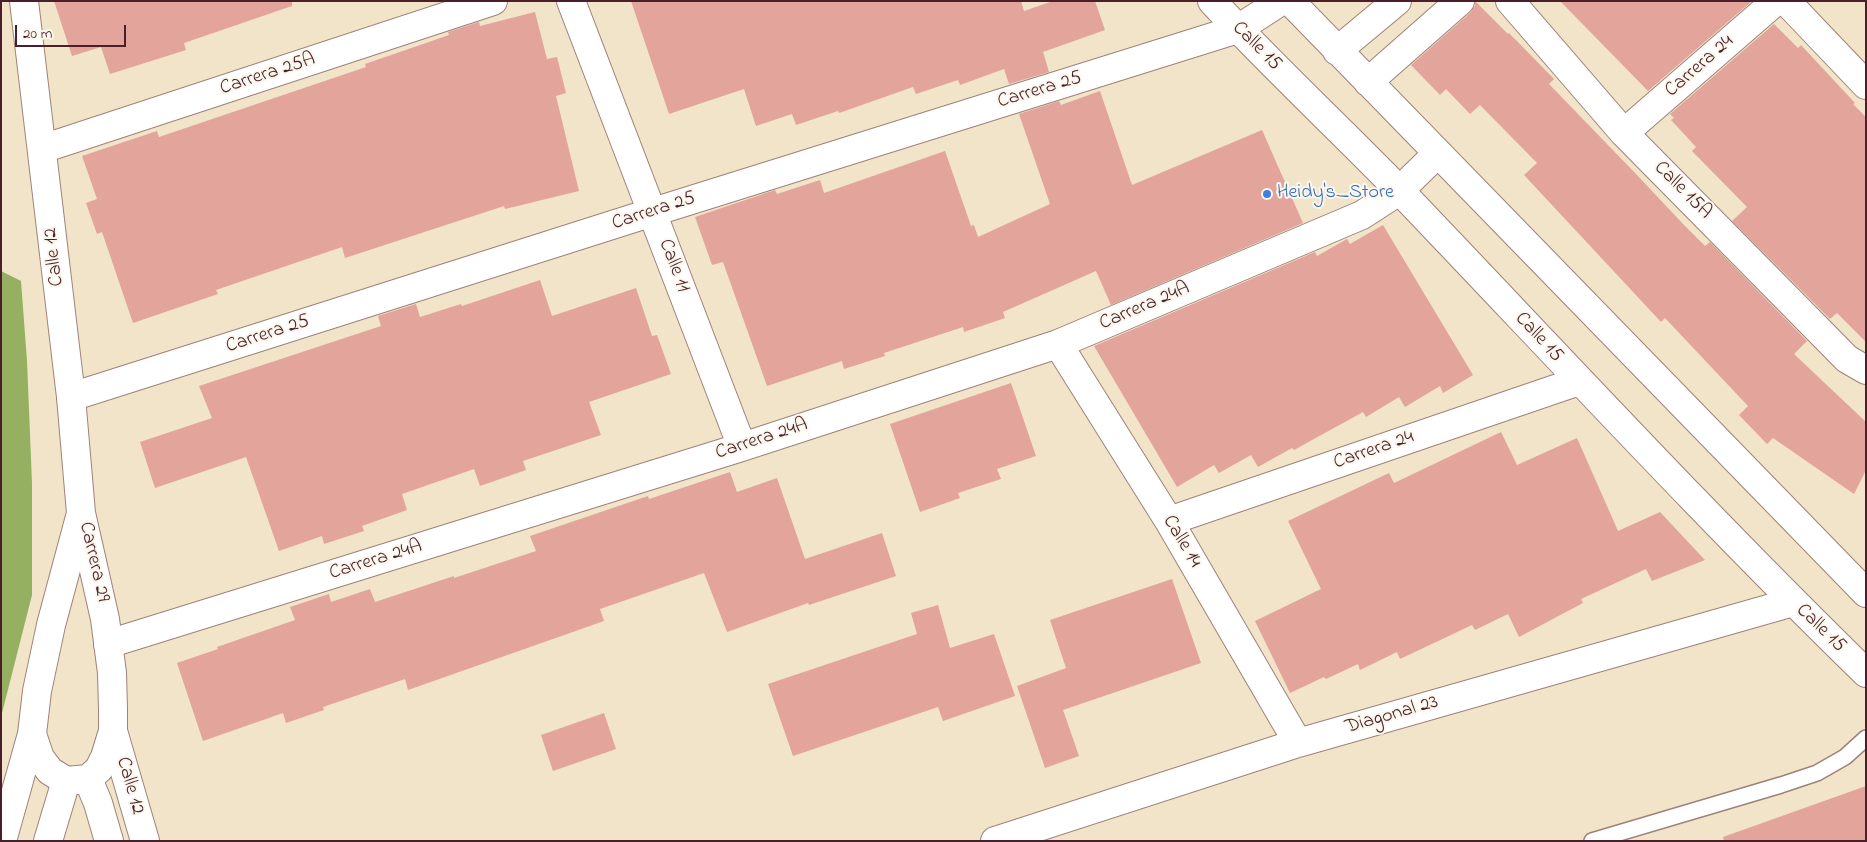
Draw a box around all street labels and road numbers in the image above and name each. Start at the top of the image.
street label: Calle 15 [1226,17,1286,77]
street label: Carrera 24 [1661,31,1739,103]
street label: Carrera 25A [217,48,319,102]
street label: Carrera 25 [995,67,1085,115]
street label: Calle 15A [1648,157,1716,225]
street label: Carrera 25 [609,187,699,237]
street label: Calle 12 [40,226,70,288]
street label: Calle 11 [652,236,694,296]
street label: Carrera 24A [1096,277,1194,337]
street label: Calle 15 [1509,308,1567,368]
street label: Carrera 25 [223,310,313,360]
street label: Carrera 24A [713,414,811,466]
street label: Carrera 24 [1331,426,1417,476]
street label: Calle 14 [1156,511,1206,573]
street label: Carrera 29 [72,520,114,604]
street label: Carrera 24A [327,536,425,586]
street label: Calle 15 [1790,599,1850,659]
street label: Diagonal 23 [1343,691,1441,741]
street label: Calle 12 [109,754,149,818]

